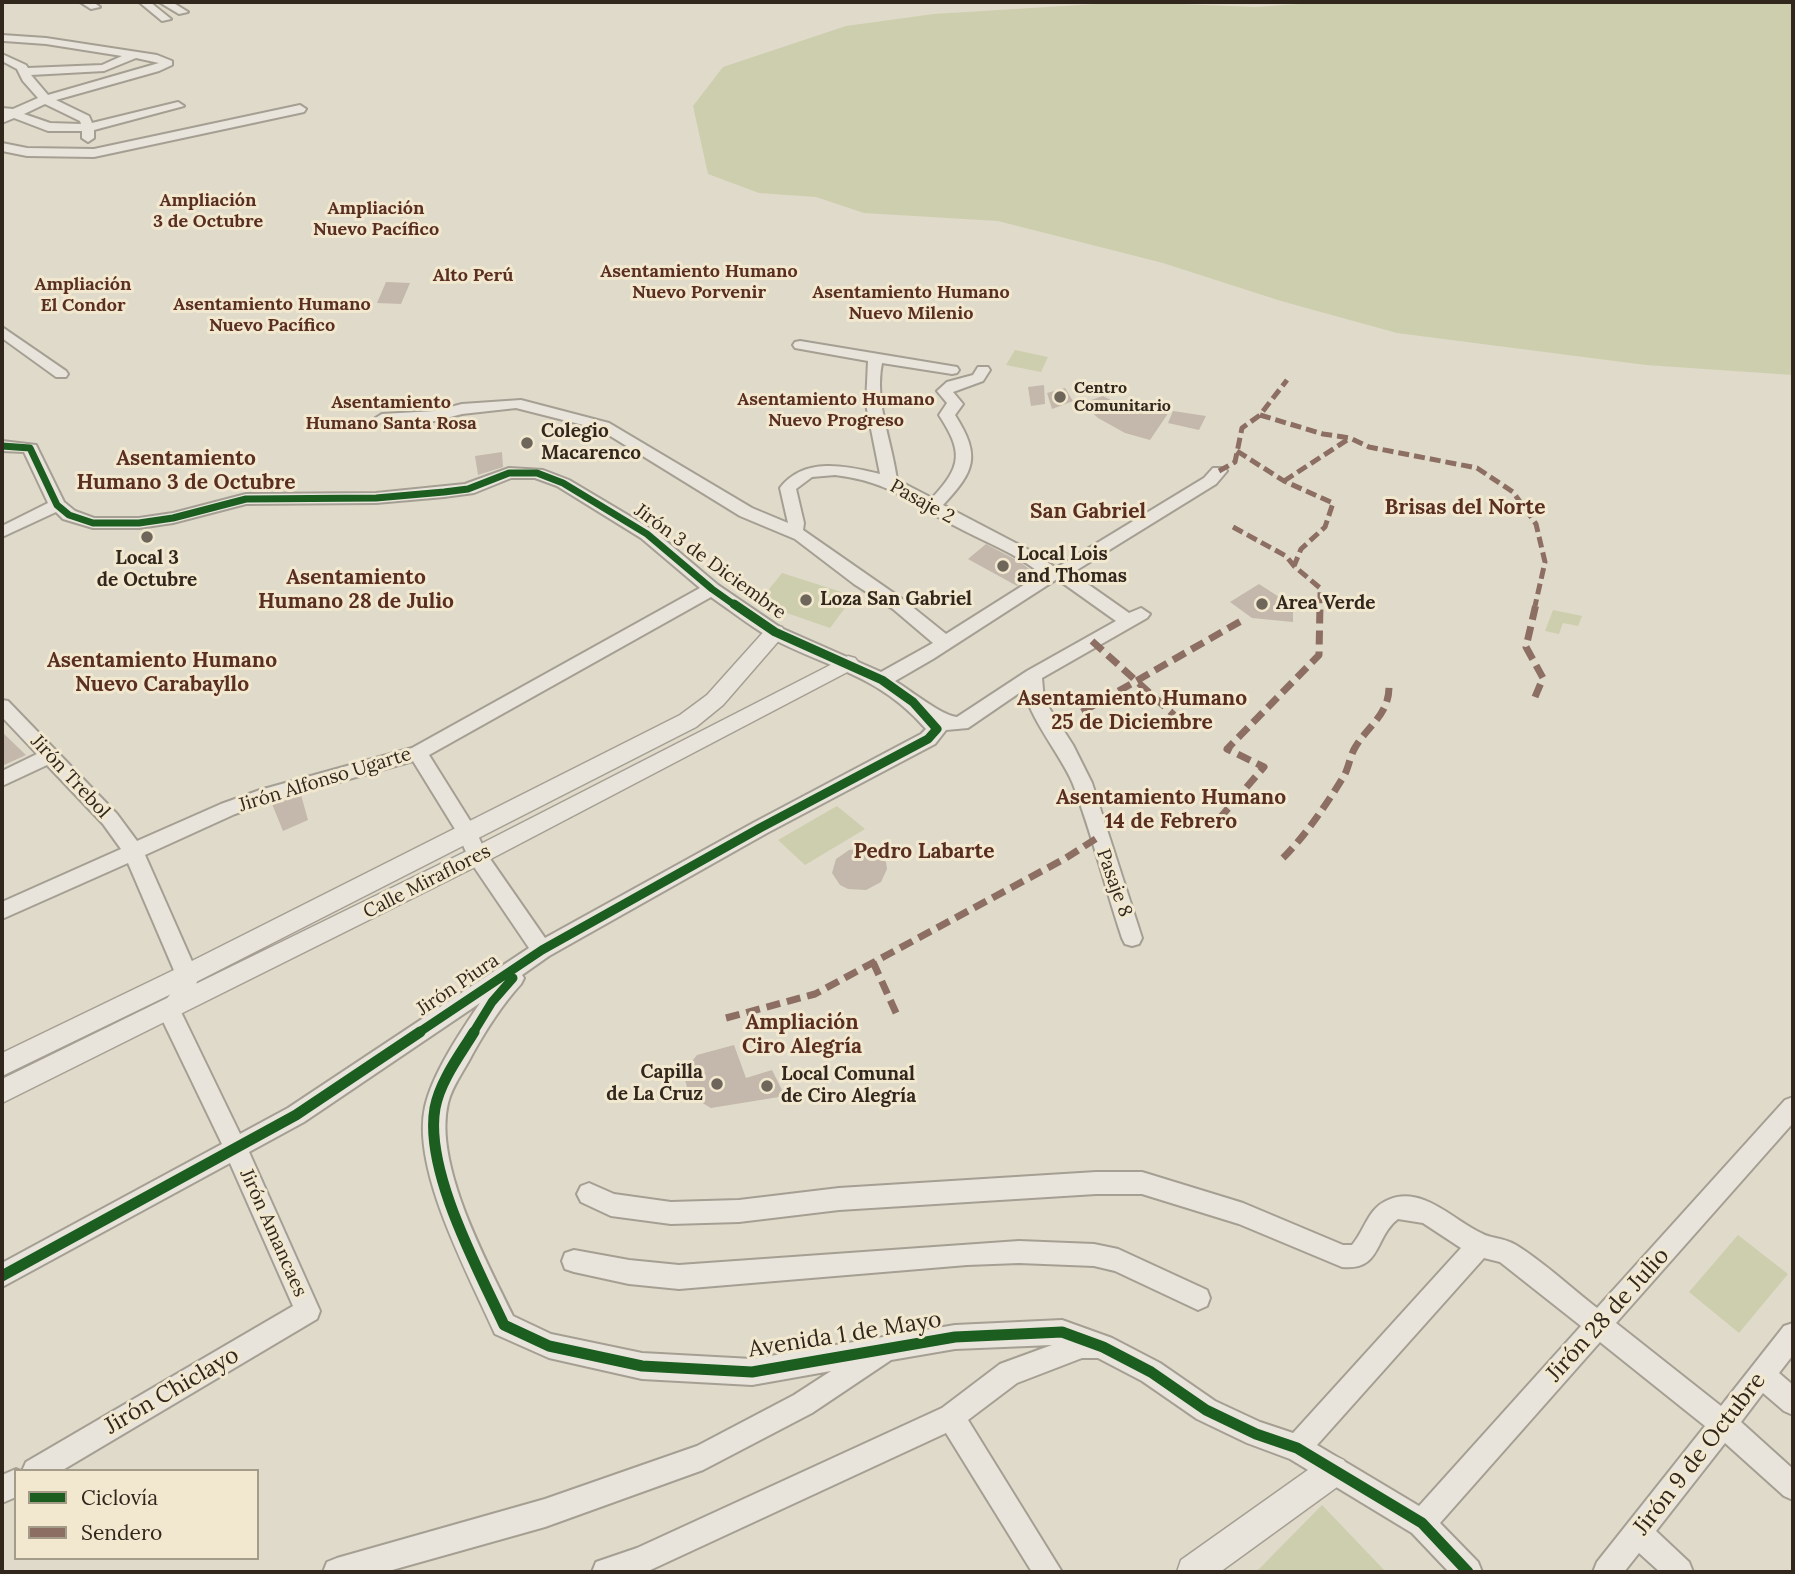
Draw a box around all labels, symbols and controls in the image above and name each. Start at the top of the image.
district label: Ampliación 3 de Octubre [153,190,263,232]
district label: Ampliación Nuevo Pacífico [313,198,439,241]
district label: Asentamiento Humano Nuevo Porvenir [600,261,798,304]
district label: Alto Perú [433,265,513,287]
district label: Ampliación El Condor [35,274,131,316]
district label: Asentamiento Humano Nuevo Milenio [812,282,1010,324]
district label: Asentamiento Humano Nuevo Pacífico [173,294,371,336]
place label: Centro Comunitario [1074,378,1171,416]
district label: Asentamiento Humano Nuevo Progreso [737,389,935,432]
marker: Centro Comunitario [1052,389,1068,405]
district label: Asentamiento Humano Santa Rosa [305,392,477,434]
place label: Colegio Macarenco [541,421,641,465]
marker: Colegio Macarenco [519,435,535,451]
district label: Asentamiento Humano 3 de Octubre [76,446,296,496]
street label: Pasaje 2 [886,475,958,529]
district label: Brisas del Norte [1384,495,1546,521]
street label: Jirón 3 de Diciembre [630,499,790,625]
district label: San Gabriel [1030,499,1146,525]
marker: Local 3 de Octubre [139,529,155,545]
place label: Local Lois and Thomas [1017,544,1127,588]
place label: Local 3 de Octubre [97,548,197,592]
marker: Local Lois and Thomas [995,558,1011,574]
district label: Asentamiento Humano 28 de Julio [258,565,454,615]
place label: Loza San Gabriel [820,589,972,611]
marker: Loza San Gabriel [798,592,814,608]
place label: Area Verde [1276,593,1375,615]
marker: Area Verde [1254,596,1270,612]
district label: Asentamiento Humano Nuevo Carabayllo [47,648,277,698]
district label: Asentamiento Humano 25 de Diciembre [1017,686,1247,736]
street label: Jirón Trebol [26,731,114,823]
street label: Jirón Alfonso Ugarte [236,743,414,817]
district label: Asentamiento Humano 14 de Febrero [1056,785,1286,835]
district label: Pedro Labarte [854,839,994,865]
street label: Calle Miraflores [360,840,494,924]
street label: Pasaje 8 [1091,846,1137,920]
street label: Jirón Piura [413,949,503,1021]
district label: Ampliación Ciro Alegría [742,1010,862,1060]
place label: Capilla de La Cruz [606,1062,703,1106]
place label: Local Comunal de Ciro Alegría [781,1064,916,1108]
marker: Capilla de La Cruz [709,1076,725,1092]
marker: Local Comunal de Ciro Alegría [759,1078,775,1094]
street label: Jirón Amancaes [235,1166,311,1300]
street label: Jirón 28 de Julio [1541,1242,1675,1388]
street label: Avenida 1 de Mayo [747,1306,943,1364]
street label: Jirón Chiclayo [100,1342,244,1440]
street label: Jirón 9 de Octubre [1628,1367,1772,1541]
legend [14,1469,259,1560]
text: Ciclovía [81,1484,158,1511]
text: Sendero [81,1519,162,1546]

